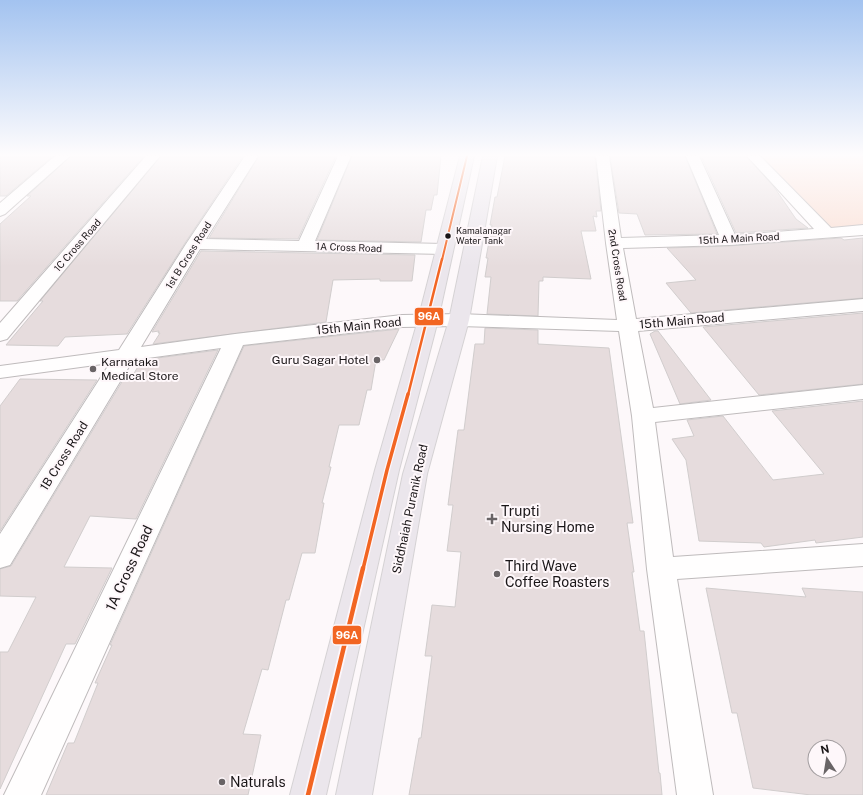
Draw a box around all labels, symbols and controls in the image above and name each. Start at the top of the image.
street label: 1C Cross Road [51,216,103,274]
street label: 1st B Cross Road [163,219,214,291]
place label: Kamalanagar Water Tank [456,225,512,246]
street label: 2nd Cross Road [606,228,630,302]
street label: 15th A Main Road [698,230,780,246]
marker: Kamalanagar Water Tank [443,231,453,241]
street label: 1A Cross Road [316,240,382,254]
line badge: 96A [414,307,444,326]
text: 96A [418,310,440,322]
street label: 15th Main Road [639,310,725,332]
street label: 15th Main Road [316,315,402,337]
place label: Guru Sagar Hotel [272,353,369,367]
place label: Karnataka Medical Store [101,355,179,383]
marker: Guru Sagar Hotel [372,355,382,365]
marker: Karnataka Medical Store [88,364,98,374]
street label: 1B Cross Road [37,419,91,493]
street label: Siddhaiah Puranik Road [389,443,431,575]
place label: Trupti Nursing Home [501,503,595,535]
marker: Trupti Nursing Home [486,513,498,525]
street label: 1A Cross Road [102,523,156,613]
place label: Third Wave Coffee Roasters [505,558,609,590]
marker: Third Wave Coffee Roasters [492,569,502,579]
line badge: 96A [332,625,362,645]
text: 96A [336,629,358,641]
north arrow [807,739,847,779]
text: N [819,742,830,756]
place label: Naturals [230,774,286,790]
marker: Naturals [217,777,227,787]

